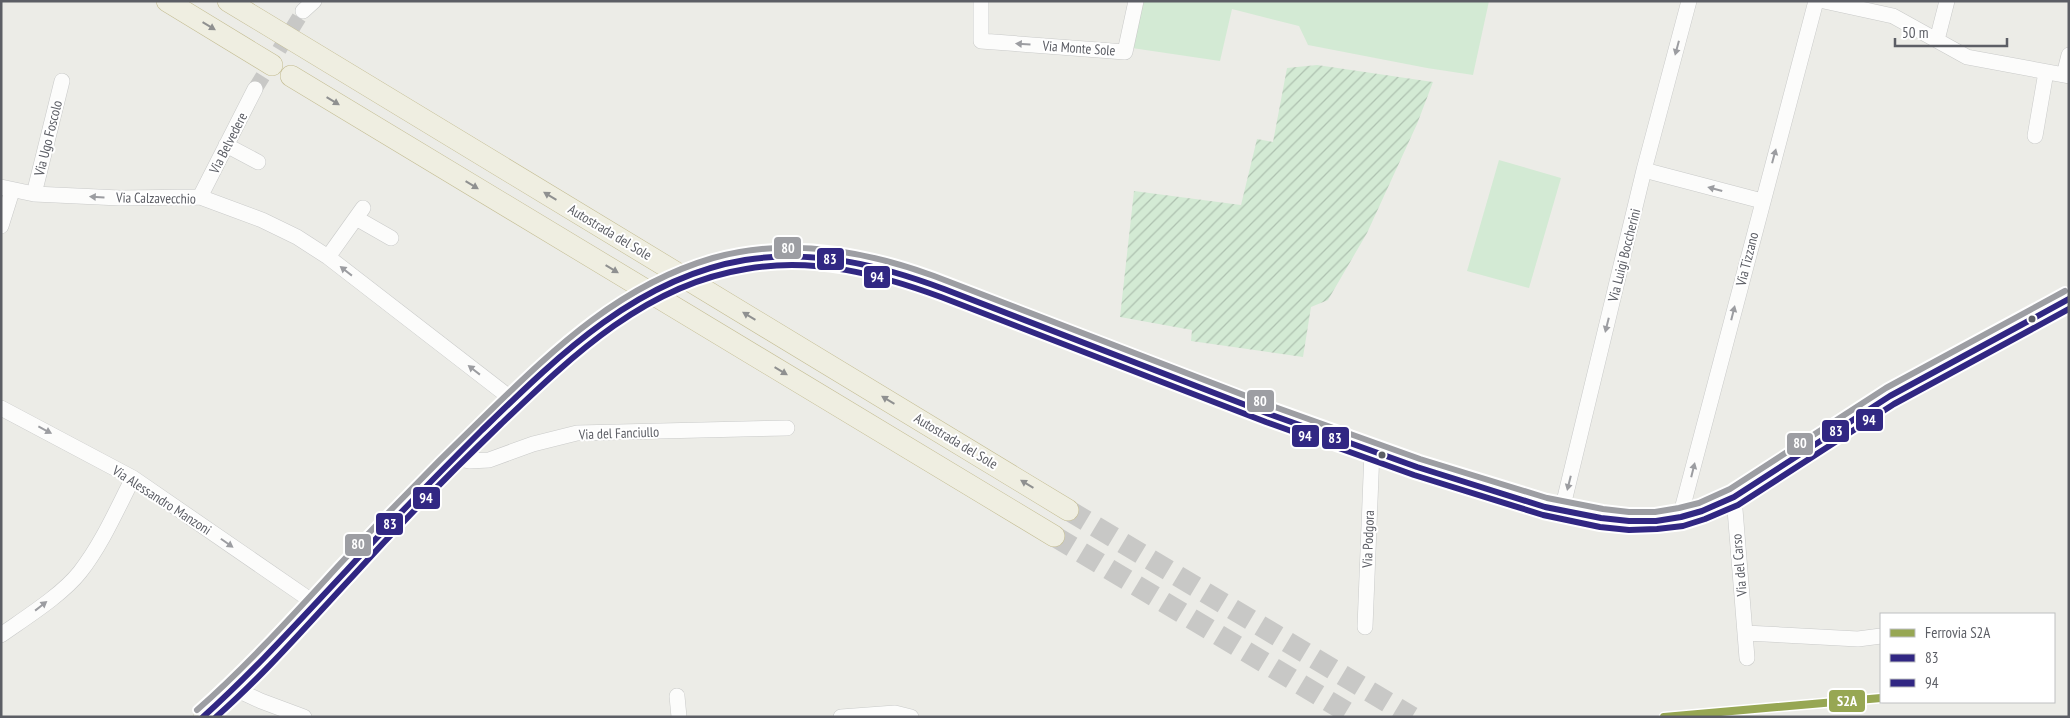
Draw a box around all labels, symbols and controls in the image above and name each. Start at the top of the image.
scale bar [1895,15,2008,47]
one-way arrow [202,22,216,31]
text: 50 m [1902,23,1928,42]
street label: Via Monte Sole [1041,36,1116,60]
one-way arrow [1015,40,1031,48]
one-way arrow [1672,41,1680,56]
one-way arrow [327,97,340,106]
street label: Via Ugo Foscolo [30,98,66,179]
street label: Via Belvedere [204,109,251,178]
one-way arrow [1770,148,1778,163]
one-way arrow [466,181,479,190]
one-way arrow [1707,184,1722,192]
street label: Via Calzavecchio [115,188,196,208]
one-way arrow [543,191,556,200]
one-way arrow [89,192,105,200]
street label: Autostrada del Sole [565,200,655,264]
street label: Via Luigi Boccherini [1604,207,1644,304]
street label: Via Tizzano [1731,230,1762,289]
line badge: 80 [773,236,802,260]
text: 80 [781,239,795,257]
line badge: 83 [816,247,845,271]
text: 83 [823,250,837,268]
one-way arrow [340,265,353,276]
one-way arrow [605,265,618,274]
line badge: 94 [863,265,891,289]
text: 94 [870,268,884,286]
one-way arrow [1729,305,1737,320]
one-way arrow [742,311,755,320]
unlabelled marker [2027,314,2037,324]
one-way arrow [1603,317,1611,332]
one-way arrow [468,365,481,376]
one-way arrow [774,367,787,376]
line badge: 80 [1246,389,1275,413]
text: 80 [1253,392,1267,410]
one-way arrow [881,395,894,404]
line badge: 94 [1855,408,1884,432]
street label: Autostrada del Sole [911,409,1001,473]
text: 94 [1862,411,1876,429]
line badge: 83 [1821,419,1850,443]
text: 83 [1829,422,1843,440]
street label: Via del Fanciullo [578,423,659,443]
line badge: 94 [1291,424,1320,448]
one-way arrow [38,426,51,435]
line badge: 83 [1321,426,1350,450]
text: 94 [1298,427,1312,445]
text: 83 [1328,429,1342,447]
line badge: 80 [1786,432,1814,456]
text: 80 [1793,434,1807,452]
unlabelled marker [1377,450,1387,460]
street label: Via Alessandro Manzoni [108,461,215,539]
one-way arrow [1689,463,1697,478]
one-way arrow [1565,475,1573,490]
one-way arrow [1020,480,1033,489]
line badge: 94 [412,486,441,510]
text: 94 [419,489,433,507]
street label: Via Podgora [1358,510,1378,569]
line badge: 83 [375,512,404,536]
text: 83 [383,515,397,533]
line badge: 80 [344,533,372,557]
street label: Via del Carso [1727,533,1751,598]
text: 80 [351,535,365,553]
one-way arrow [220,538,234,548]
one-way arrow [34,600,47,611]
legend [1880,613,2055,703]
text: Ferrovia S2A [1925,623,1991,642]
text: 83 [1925,648,1939,667]
text: 94 [1925,673,1939,692]
line badge: S2A [1828,689,1866,713]
text: S2A [1837,692,1858,710]

